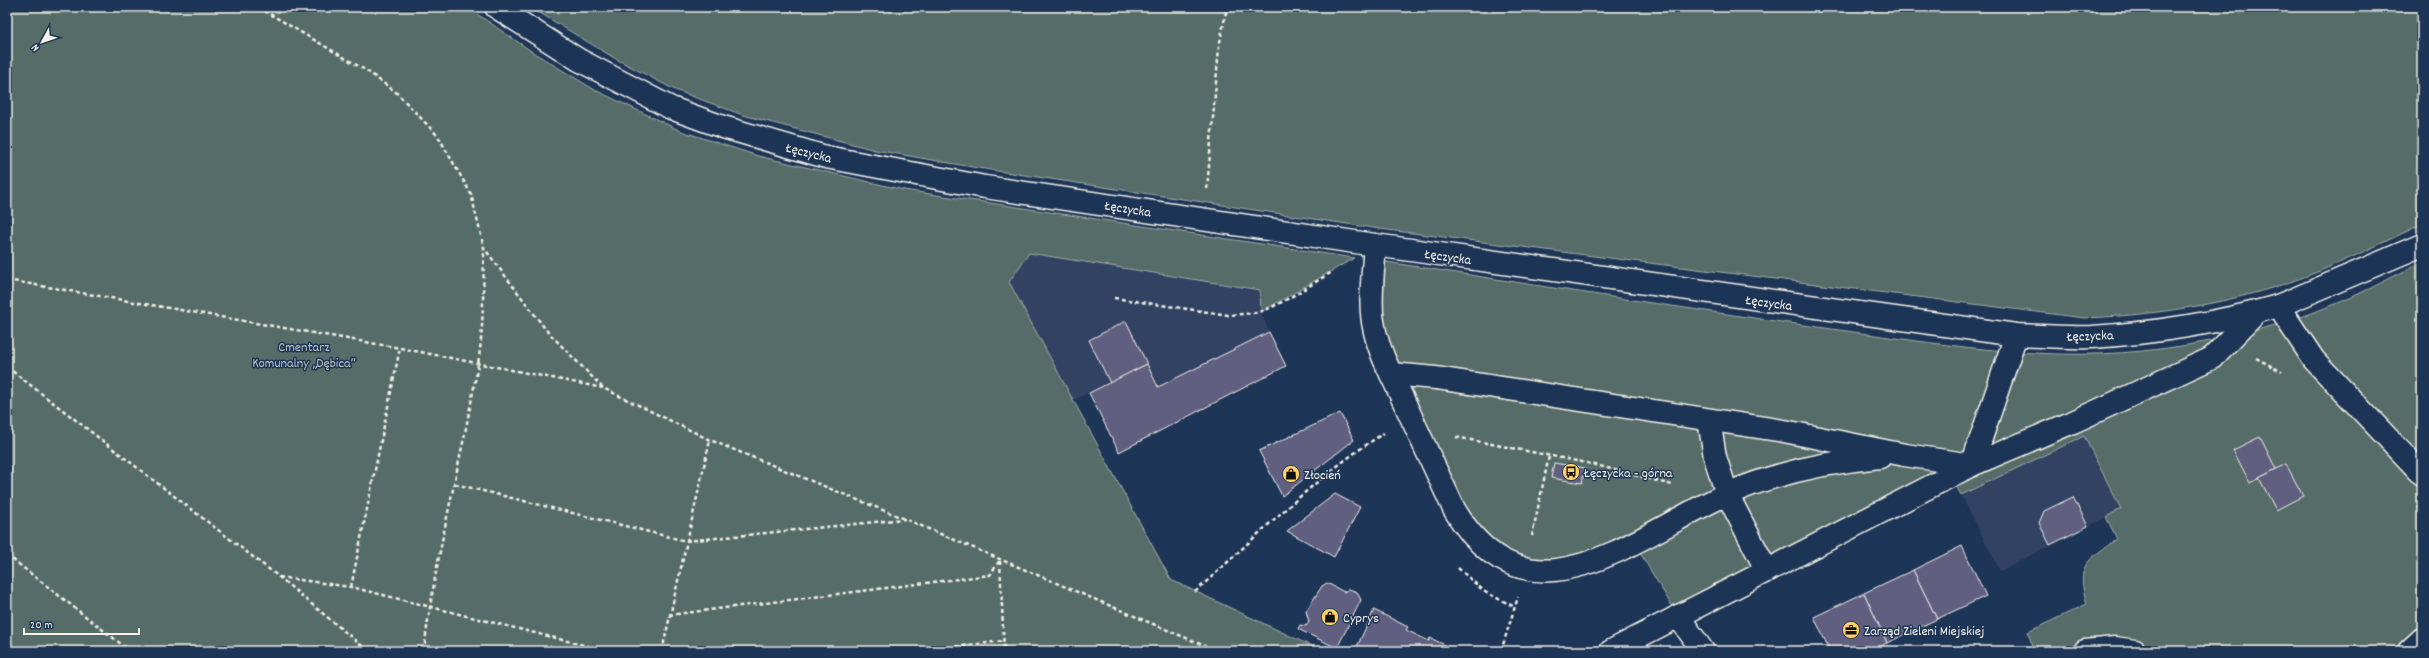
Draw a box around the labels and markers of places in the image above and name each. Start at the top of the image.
bus stop icon: Łęczycka - górna [1561,462,1581,482]
shop icon: Złocień [1281,464,1301,484]
place label: Łęczycka - górna [1583,464,1673,484]
place label: Złocień [1304,466,1341,486]
shop icon: Cyprys [1320,607,1340,627]
place label: Cyprys [1343,609,1379,629]
office icon: Zarząd Zieleni Miejskiej [1841,620,1861,640]
place label: Zarząd Zieleni Miejskiej [1864,622,1984,642]

